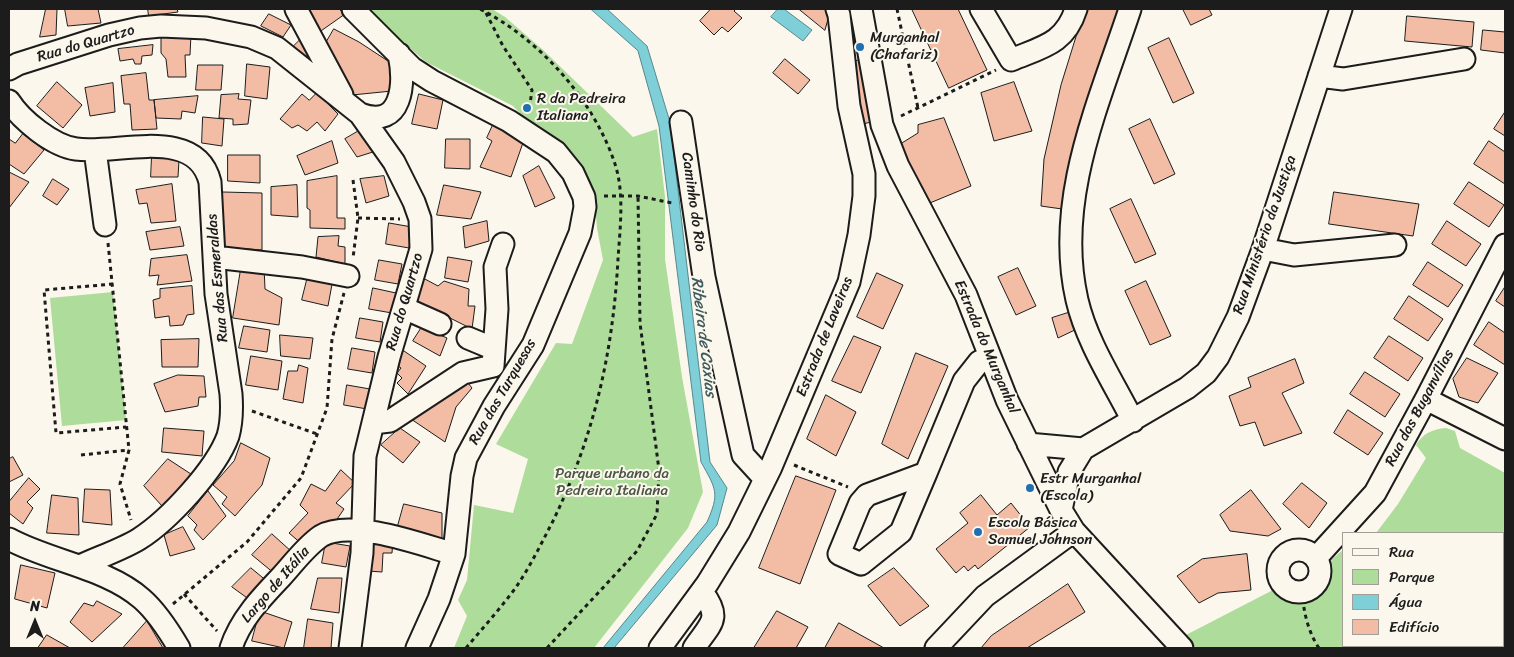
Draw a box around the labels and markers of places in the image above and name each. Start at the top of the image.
place label: Murganhal (Chafariz) [870,29,939,64]
marker: Murganhal (Chafariz) [854,41,866,53]
place label: R da Pedreira Italiana [537,90,626,125]
marker: R da Pedreira Italiana [521,102,533,114]
place label: Estr Murganhal (Escola) [1040,470,1141,505]
marker: Estr Murganhal (Escola) [1024,482,1036,494]
place label: Escola Básica Samuel Johnson [988,514,1092,549]
marker: Escola Básica Samuel Johnson [972,526,984,538]

